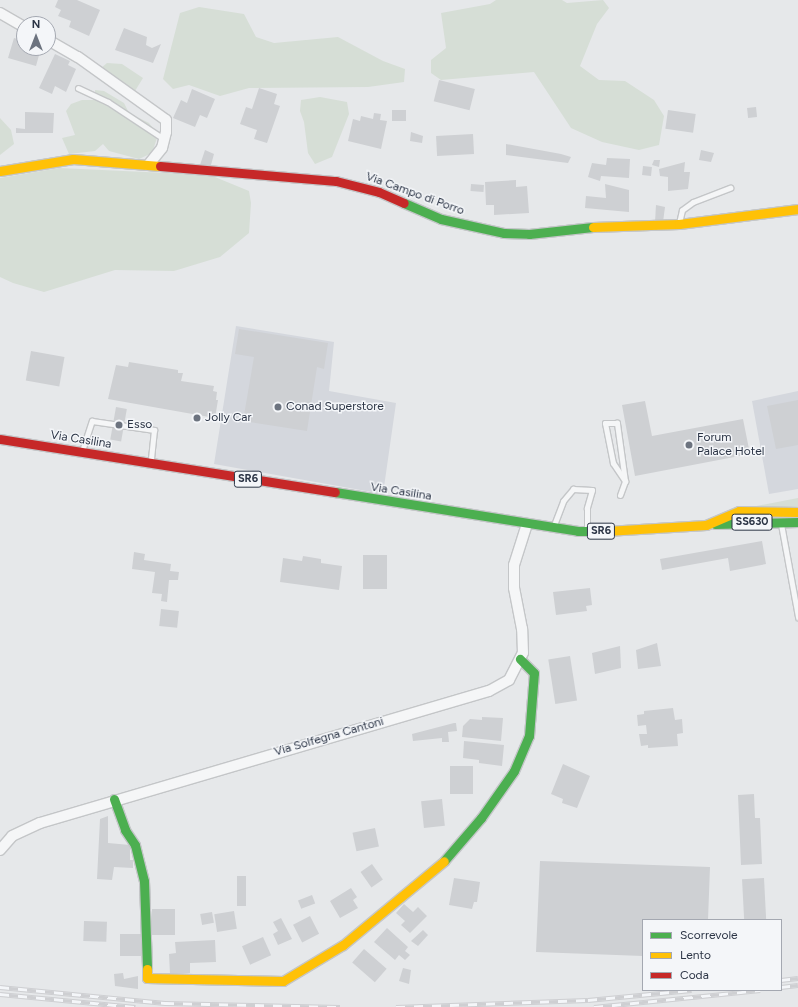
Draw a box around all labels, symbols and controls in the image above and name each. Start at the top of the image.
north arrow [16,16,56,56]
text: N [32,18,40,31]
street label: Via Campo di Porro [364,169,466,219]
place label: Conad Superstore [286,400,384,414]
marker: Conad Superstore [273,402,283,412]
place label: Jolly Car [205,411,252,425]
marker: Jolly Car [192,413,202,423]
place label: Esso [127,418,152,432]
marker: Esso [114,420,124,430]
street label: Via Casilina [49,428,113,452]
place label: Forum Palace Hotel [697,431,764,459]
marker: Forum Palace Hotel [684,440,694,450]
road number: SR6 [233,470,263,488]
street label: Via Casilina [369,480,433,504]
road number: SS630 [731,513,773,531]
road number: SR6 [586,522,616,540]
street label: Via Solfegna Cantoni [273,714,385,760]
legend [642,919,782,991]
text: Scorrevole [680,928,738,942]
text: Lento [680,948,711,962]
text: Coda [680,968,709,982]

